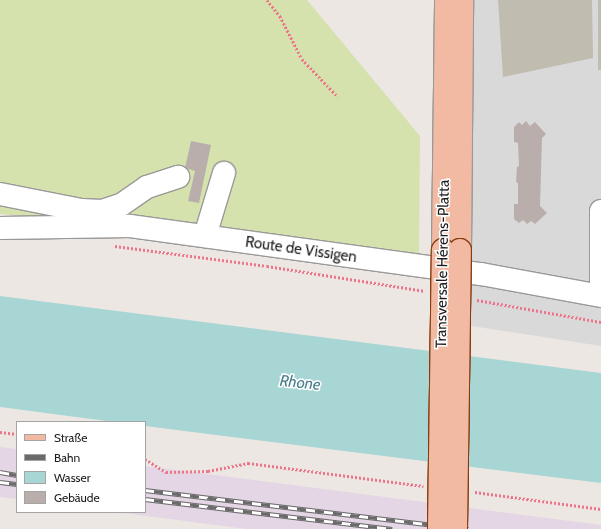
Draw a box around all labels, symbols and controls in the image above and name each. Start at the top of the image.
street label: Transversale Hérens-Platta [433,180,453,348]
street label: Route de Vissigen [244,233,358,267]
water label: Rhone [279,371,321,395]
legend [16,421,146,513]
text: Straße [54,430,87,445]
text: Bahn [54,450,80,465]
text: Wasser [54,470,91,485]
text: Gebäude [54,490,100,505]

